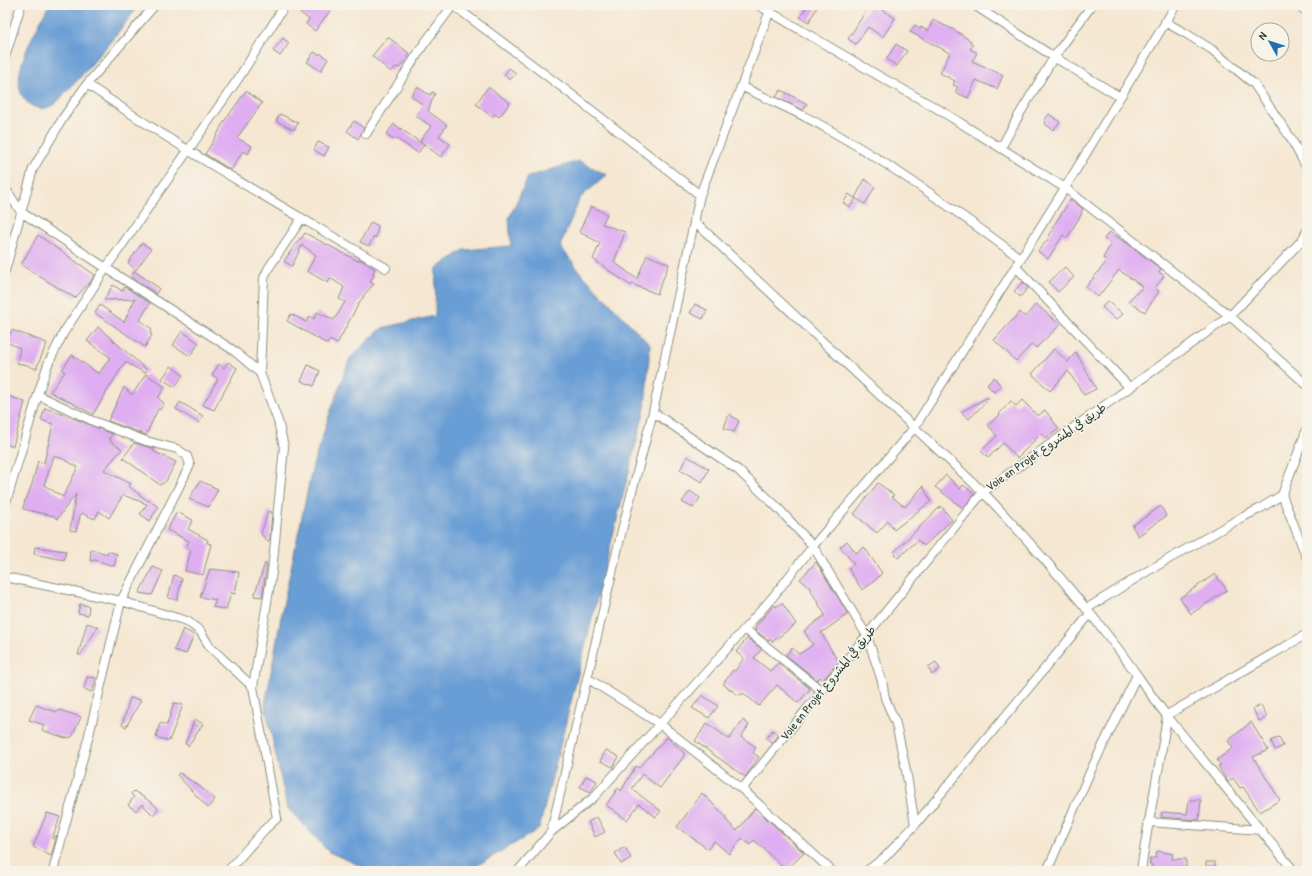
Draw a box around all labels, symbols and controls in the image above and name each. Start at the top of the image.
north arrow [1250,22,1290,62]
text: N [1255,29,1270,42]
street label: Voie en Projet طريق في المشروع [982,399,1110,495]
street label: Voie en Projet طريق في المشروع [776,622,880,744]

